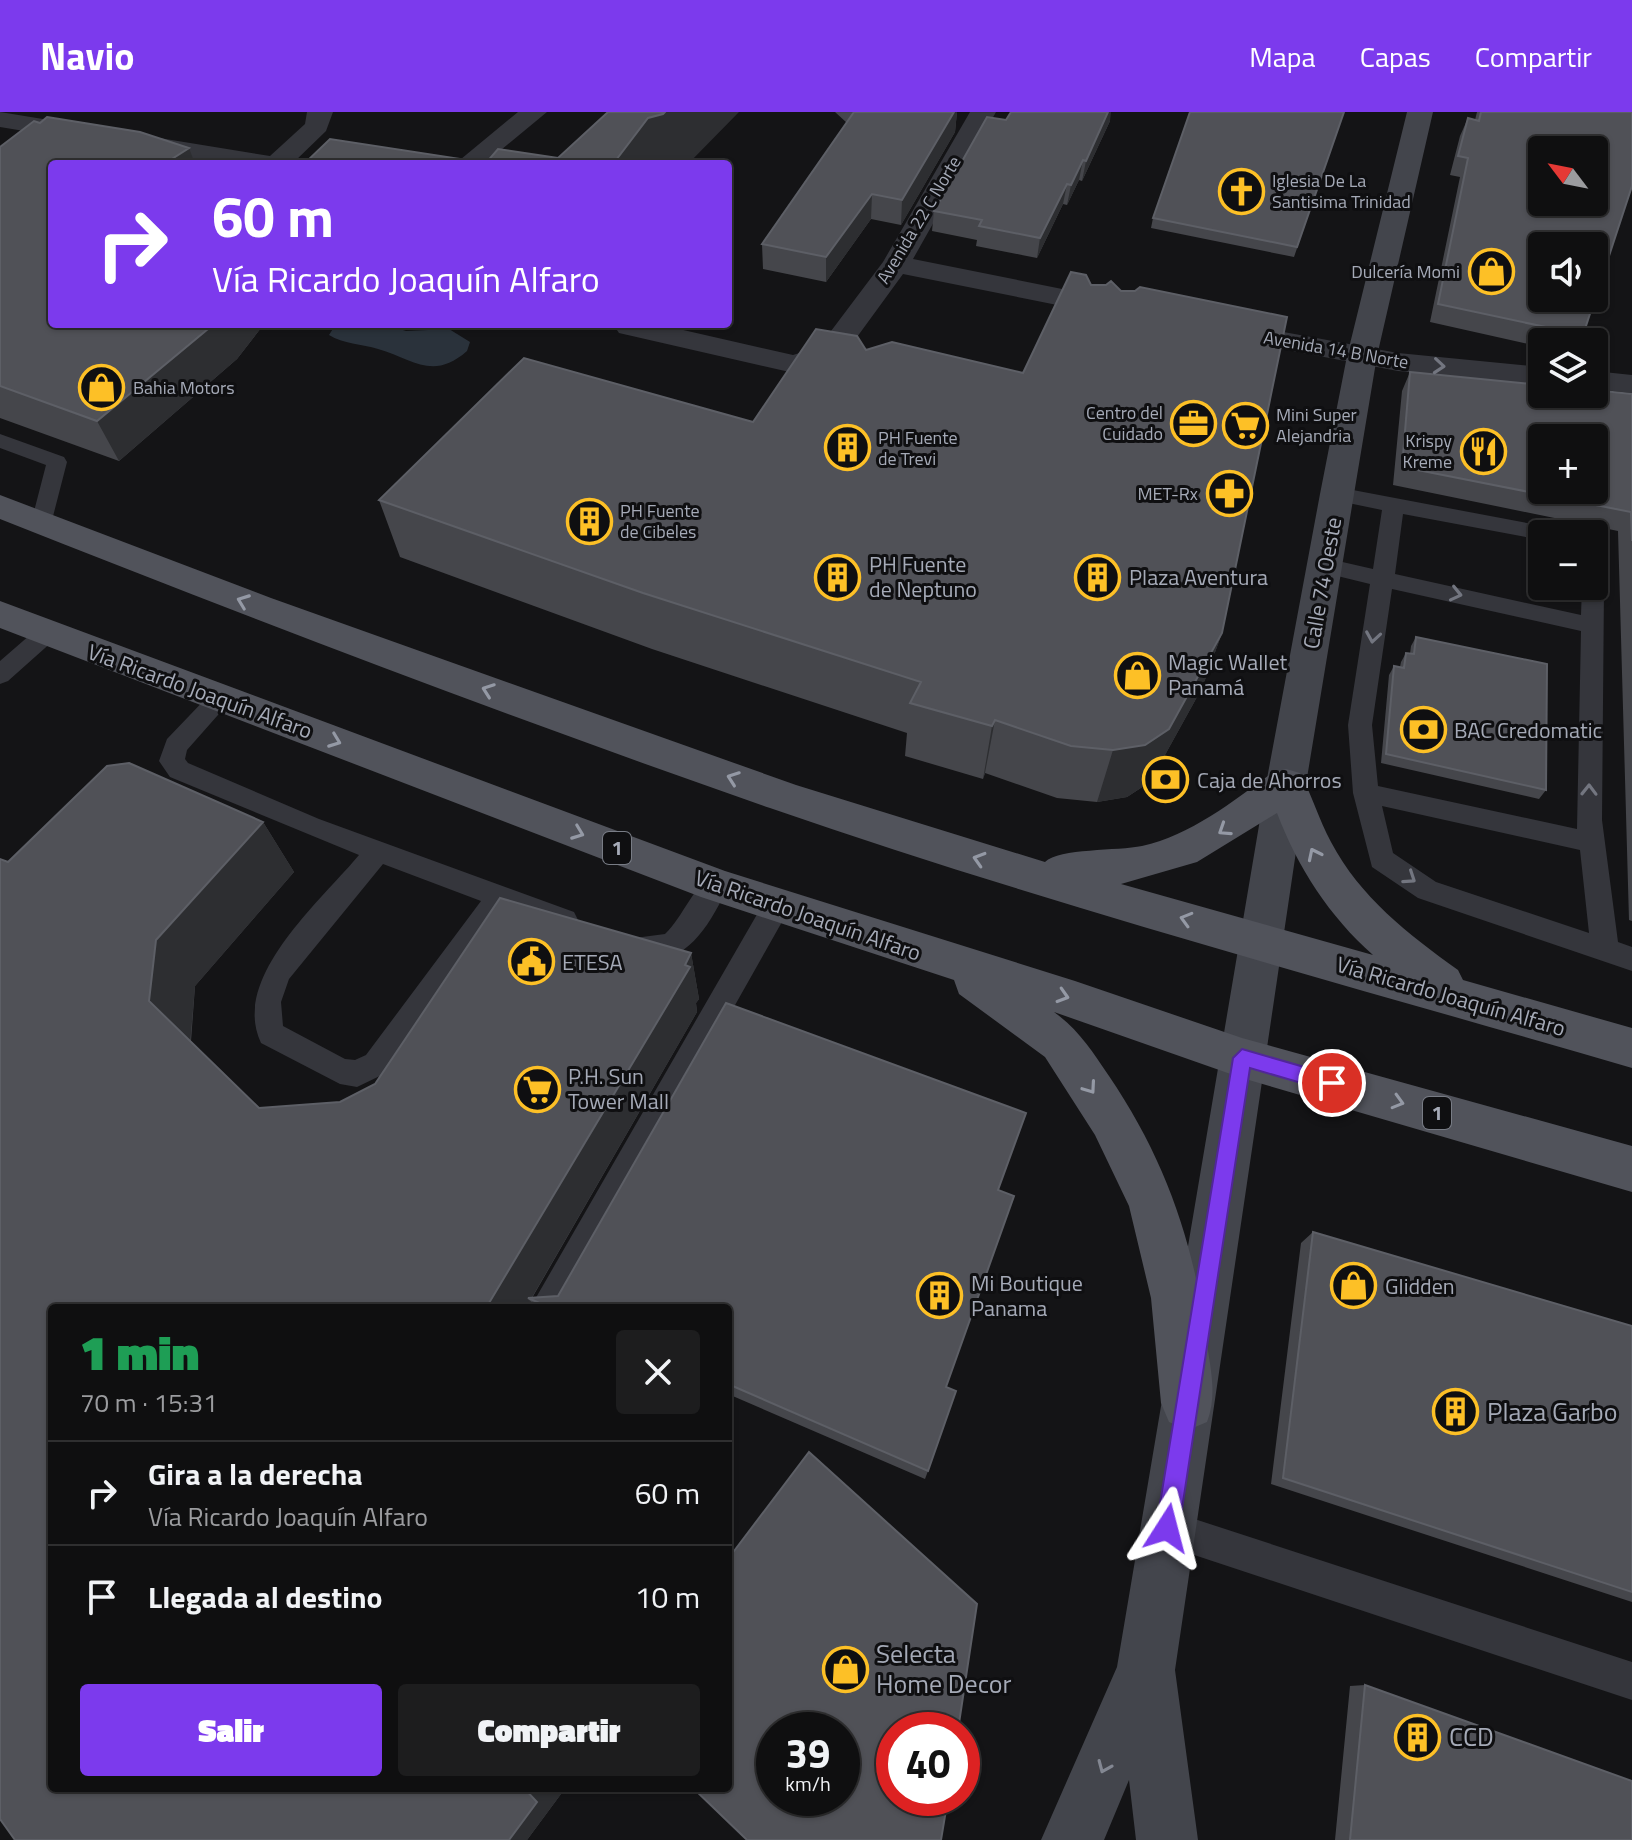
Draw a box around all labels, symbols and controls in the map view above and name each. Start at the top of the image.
text: Navio [40,27,134,85]
text: Mapa [1249,35,1316,78]
text: Capas [1360,35,1431,78]
text: Compartir [1475,35,1592,78]
north arrow [1528,136,1608,216]
map controls [1528,136,1608,600]
street label: Avenida 22 C Norte [870,151,968,289]
church icon: Iglesia De La Santisima Trinidad [1217,167,1265,215]
place label: Iglesia De La Santisima Trinidad [1272,167,1411,215]
text: 60 m [212,174,334,259]
icon: right [80,192,184,296]
button: sound [1528,232,1608,312]
shop icon: Dulcería Momi [1467,248,1515,296]
text: Vía Ricardo Joaquín Alfaro [212,251,600,306]
place label: Dulcería Momi [1351,258,1460,285]
street label: Avenida 14 B Norte [1262,323,1411,376]
button: layers [1528,328,1608,408]
one-way arrow [1433,357,1446,374]
shop icon: Bahia Motors [78,364,126,412]
place label: Bahia Motors [133,374,235,401]
place label: Centro del Cuidado [1086,399,1163,447]
office icon: Centro del Cuidado [1170,399,1218,447]
supermarket icon: Mini Super Alejandria [1221,401,1269,449]
place label: Mini Super Alejandria [1276,401,1357,449]
building icon: PH Fuente de Trevi [823,424,871,472]
place label: PH Fuente de Trevi [878,424,958,472]
button: + [1528,424,1608,504]
place label: Krispy Kreme [1403,427,1452,475]
restaurant icon: Krispy Kreme [1459,427,1507,475]
pharmacy icon: MET-Rx [1205,470,1253,518]
place label: MET-Rx [1138,480,1198,507]
building icon: PH Fuente de Cibeles [565,497,613,545]
place label: PH Fuente de Cibeles [620,497,700,545]
street label: Calle 74 Oeste [1294,514,1350,652]
button: − [1528,520,1608,600]
place label: PH Fuente de Neptuno [869,547,977,606]
building icon: PH Fuente de Neptuno [814,553,862,601]
building icon: Plaza Aventura [1074,553,1122,601]
place label: Plaza Aventura [1129,560,1268,594]
one-way arrow [1449,585,1463,602]
one-way arrow [237,594,251,611]
one-way arrow [1365,630,1382,644]
street label: Vía Ricardo Joaquín Alfaro [83,634,317,748]
place label: Magic Wallet Panamá [1168,645,1287,704]
shop icon: Magic Wallet Panamá [1113,651,1161,699]
one-way arrow [482,683,496,700]
bank icon: BAC Credomatic [1399,706,1447,754]
place label: BAC Credomatic [1454,713,1602,747]
one-way arrow [327,731,341,748]
bank icon: Caja de Ahorros [1142,756,1190,804]
place label: Caja de Ahorros [1197,763,1342,797]
one-way arrow [726,771,740,788]
one-way arrow [1581,783,1598,796]
one-way arrow [1218,821,1232,836]
one-way arrow [570,823,584,840]
road number: 1 [603,832,631,864]
one-way arrow [1309,847,1324,862]
one-way arrow [973,853,987,869]
street label: Vía Ricardo Joaquín Alfaro [690,860,926,970]
one-way arrow [1401,869,1415,884]
one-way arrow [1180,912,1194,929]
public building icon: ETESA [507,938,555,986]
place label: ETESA [562,945,623,979]
street label: Vía Ricardo Joaquín Alfaro [1332,947,1570,1045]
one-way arrow [1056,987,1069,1003]
pin [1298,1049,1366,1117]
place label: P.H. Sun Tower Mall [568,1059,669,1118]
icon: arrive [1310,1061,1354,1105]
supermarket icon: P.H. Sun Tower Mall [513,1065,561,1113]
one-way arrow [1080,1080,1095,1094]
one-way arrow [1390,1093,1404,1109]
road number: 1 [1423,1097,1451,1129]
shop icon: Glidden [1330,1262,1378,1310]
place label: Mi Boutique Panama [971,1266,1083,1325]
place label: Glidden [1385,1269,1455,1303]
building icon: Mi Boutique Panama [916,1272,964,1320]
text: 1 min [80,1316,199,1389]
button: close [616,1330,700,1414]
text: 70 m · 15:31 [80,1383,218,1422]
building icon: Plaza Garbo [1432,1388,1480,1436]
place label: Plaza Garbo [1487,1392,1617,1431]
text: Gira a la derecha [148,1451,363,1497]
text: 60 m [635,1470,700,1516]
icon: right [80,1471,124,1515]
position arrow [1125,1486,1209,1570]
text: Vía Ricardo Joaquín Alfaro [148,1497,428,1536]
text: Llegada al destino [148,1574,382,1620]
text: 10 m [635,1574,700,1620]
icon: arrive [80,1575,124,1619]
place label: Selecta Home Decor [876,1634,1012,1703]
shop icon: Selecta Home Decor [821,1645,869,1693]
button: Salir [80,1684,382,1776]
button: Compartir [398,1684,700,1776]
speed limit sign: 40 [876,1712,980,1816]
building icon: CCD [1394,1713,1442,1761]
place label: CCD [1449,1717,1494,1756]
text: 39 [786,1723,830,1784]
one-way arrow [1097,1759,1113,1773]
text: km/h [785,1768,831,1799]

